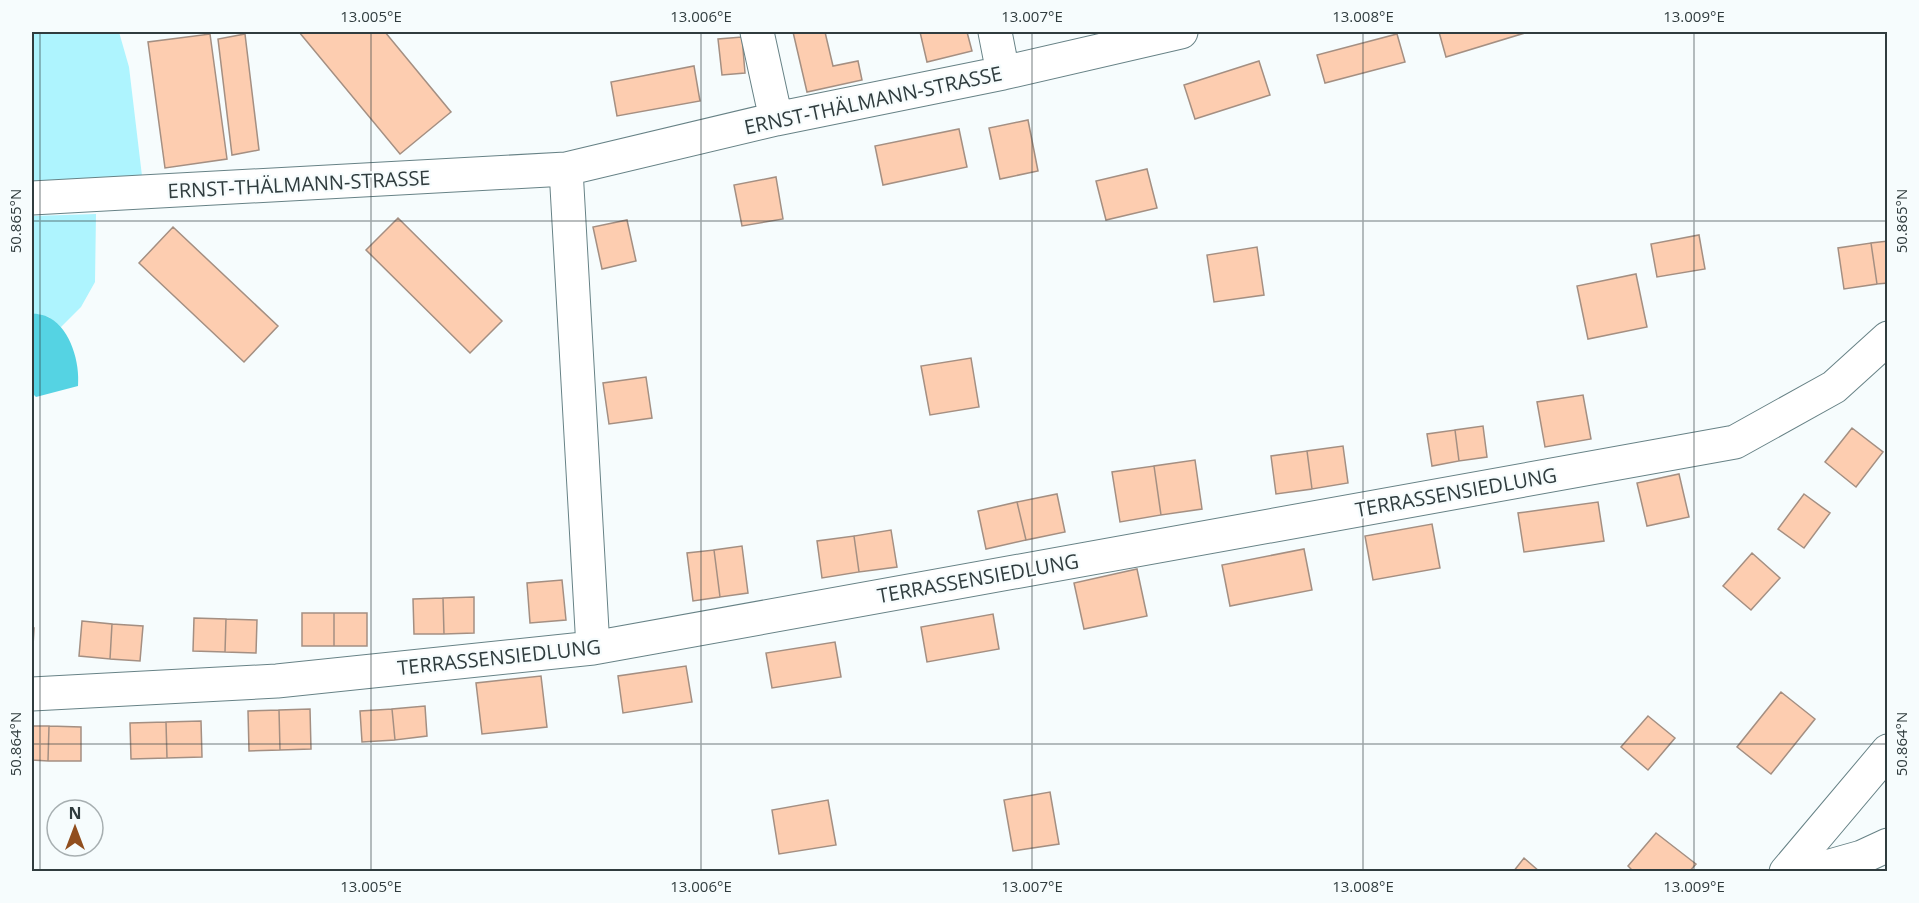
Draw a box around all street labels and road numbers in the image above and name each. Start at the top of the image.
street label: ERNST-THÄLMANN-STRASSE [742,59,1004,141]
street label: ERNST-THÄLMANN-STRASSE [167,164,431,204]
street label: TERRASSENSIEDLUNG [1353,461,1559,523]
street label: TERRASSENSIEDLUNG [875,547,1081,609]
street label: TERRASSENSIEDLUNG [396,633,602,681]

